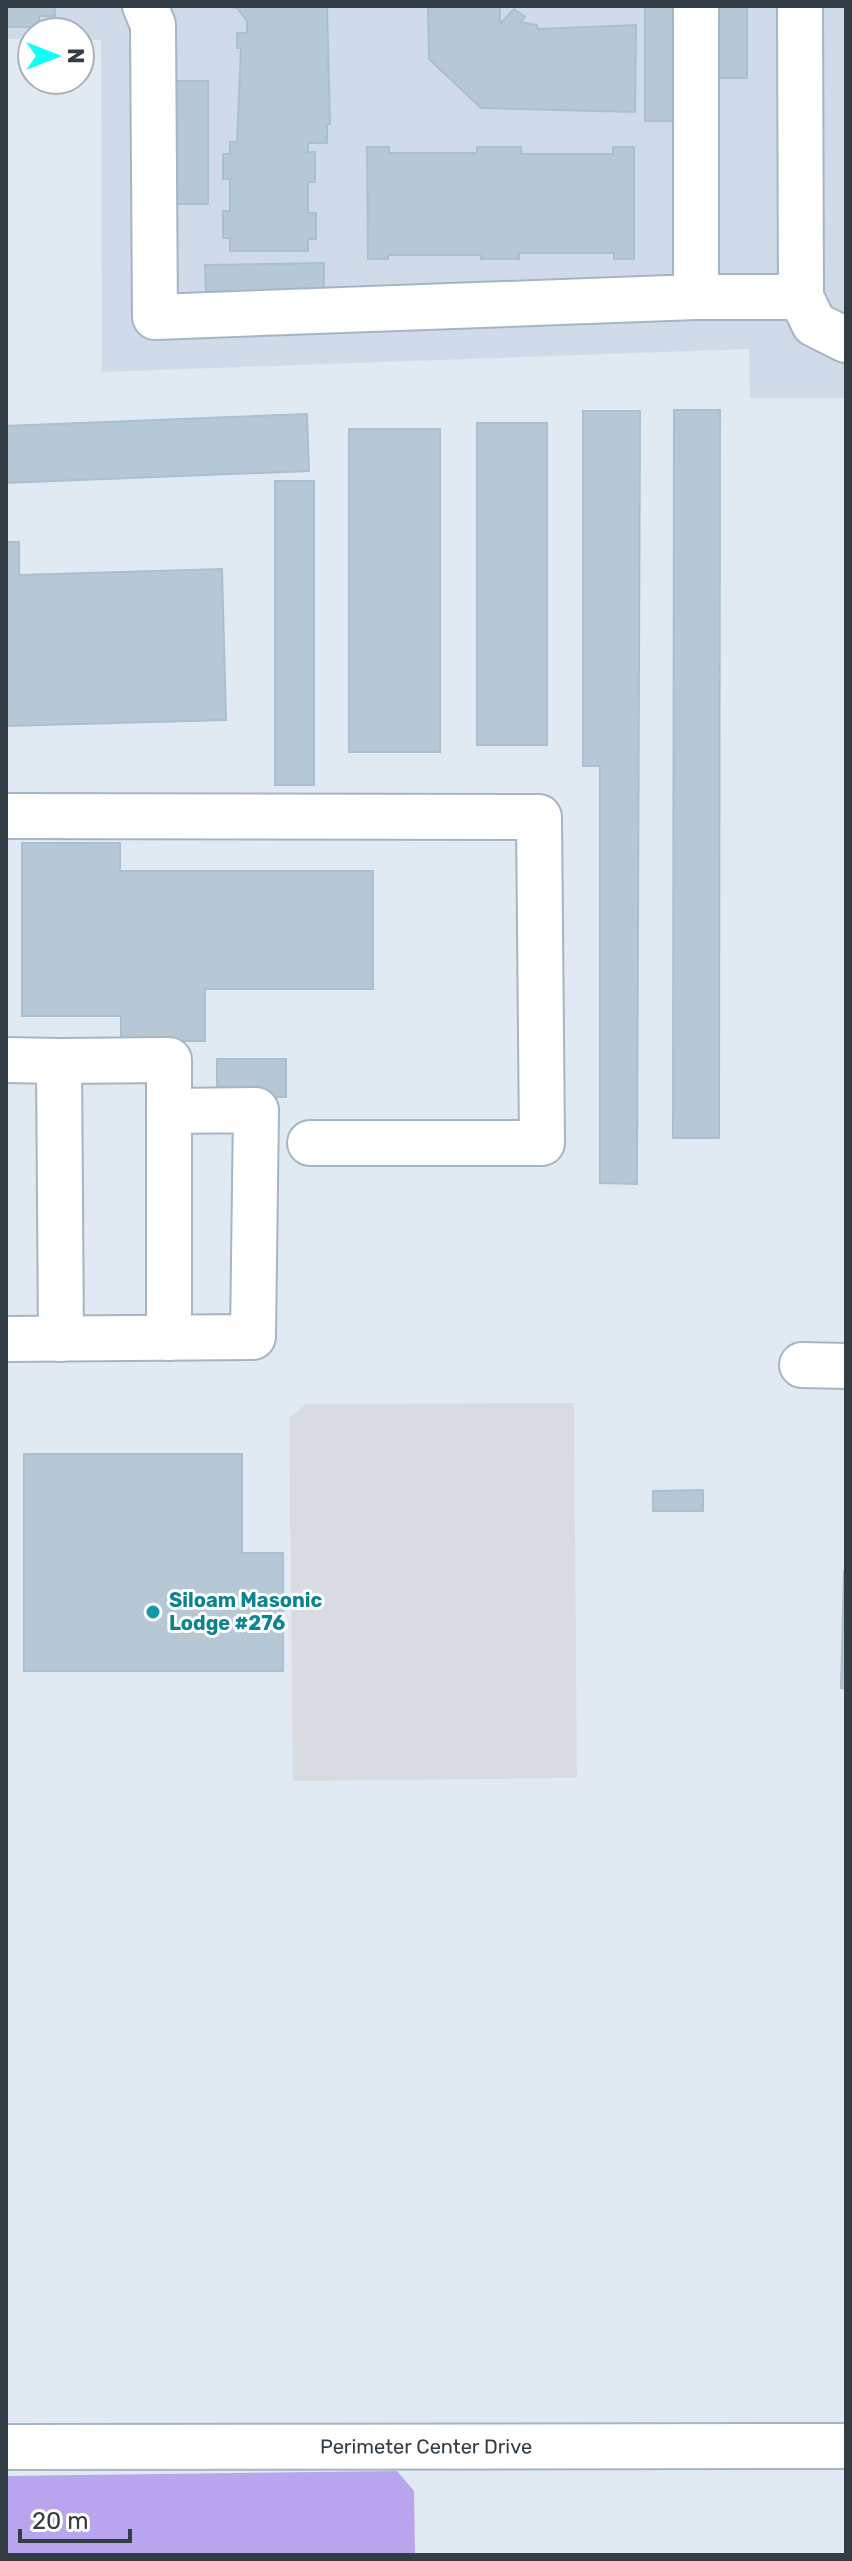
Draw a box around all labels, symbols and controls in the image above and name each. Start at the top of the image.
north arrow [16,16,96,96]
text: N [62,48,89,64]
place label: Siloam Masonic Lodge #276 [169,1588,323,1635]
marker: Siloam Masonic Lodge #276 [144,1603,162,1621]
street label: Perimeter Center Drive [320,2434,532,2459]
scale bar [20,2493,130,2543]
text: 20 m [32,2507,89,2535]

